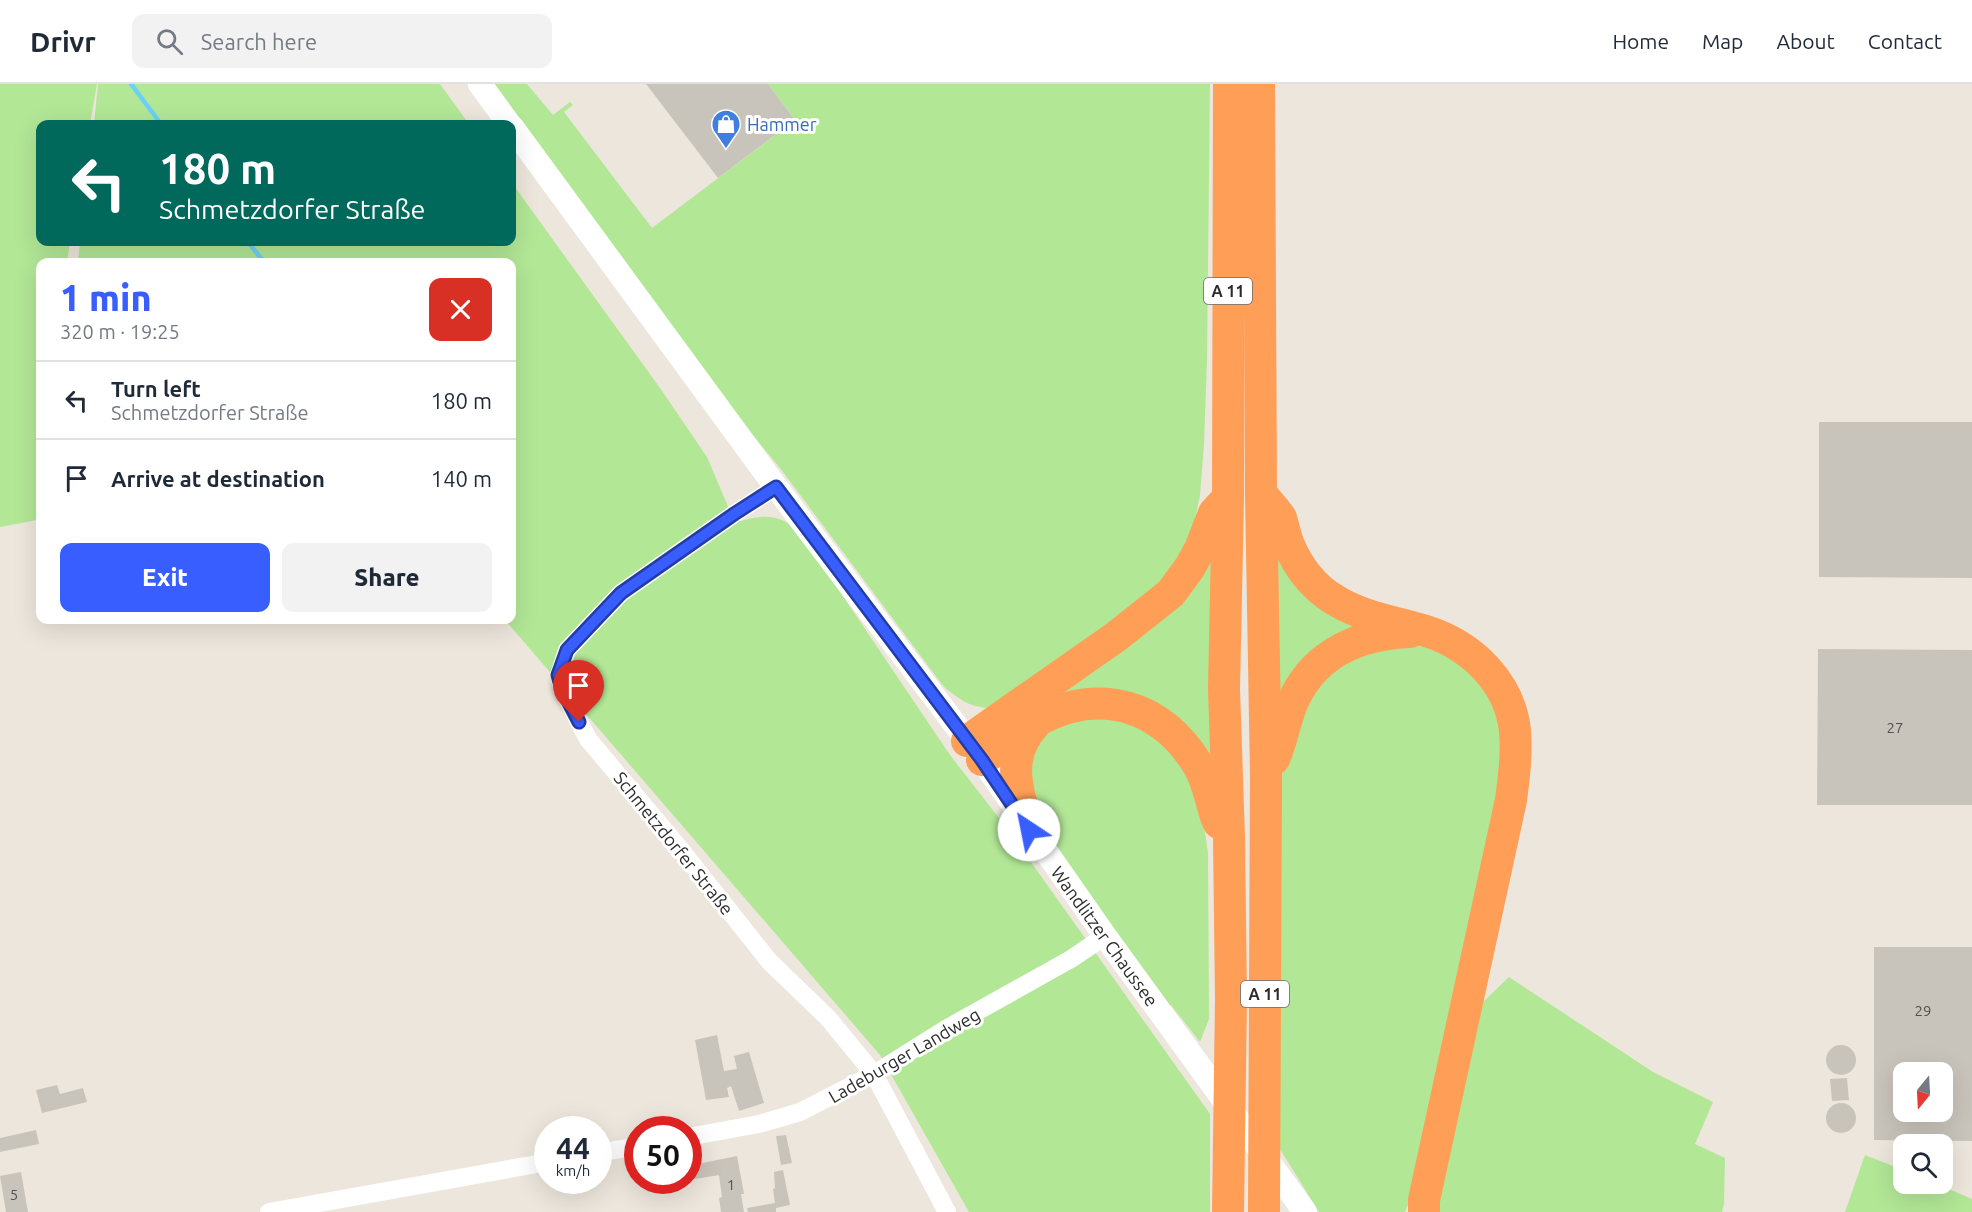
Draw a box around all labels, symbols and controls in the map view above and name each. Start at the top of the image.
search box [132,14,552,68]
icon: search [153,25,186,58]
text: Drivr [30,26,96,57]
text: Search here [201,29,317,54]
text: Home [1612,29,1669,53]
text: Map [1702,29,1743,53]
text: About [1776,29,1835,53]
text: Contact [1868,29,1942,53]
shop icon: Hammer [710,108,742,150]
place label: Hammer [747,114,817,134]
icon: left [60,144,138,222]
text: 180 m [159,145,276,192]
text: Schmetzdorfer Straße [159,194,426,224]
text: 1 min [60,277,152,318]
button: close [429,278,492,341]
road number: A 11 [1204,278,1252,304]
text: 320 m · 19:25 [60,320,180,343]
text: Turn left [111,376,201,401]
icon: left [60,384,93,417]
text: 180 m [431,388,492,413]
text: Schmetzdorfer Straße [111,401,308,424]
icon: arrive [60,462,93,495]
text: Arrive at destination [111,466,325,491]
text: 140 m [431,466,492,491]
button: Exit [60,543,270,612]
button: Share [282,543,492,612]
pin [553,660,604,722]
icon: arrive [562,669,595,702]
house number: 27 [1887,719,1903,736]
street label: Schmetzdorfer Straße [610,768,738,918]
position arrow [997,798,1061,862]
street label: Wandlitzer Chaussee [1048,862,1162,1010]
road number: A 11 [1241,981,1289,1007]
house number: 29 [1915,1002,1931,1019]
street label: Ladeburger Landweg [825,1004,983,1106]
north arrow [1893,1062,1953,1122]
map controls [1893,1062,1953,1194]
speed limit sign: 50 [624,1116,702,1194]
text: 44 [556,1131,590,1165]
button: search [1893,1134,1953,1194]
text: km/h [556,1162,590,1179]
house number: 1 [727,1176,735,1193]
house number: 5 [10,1186,18,1203]

